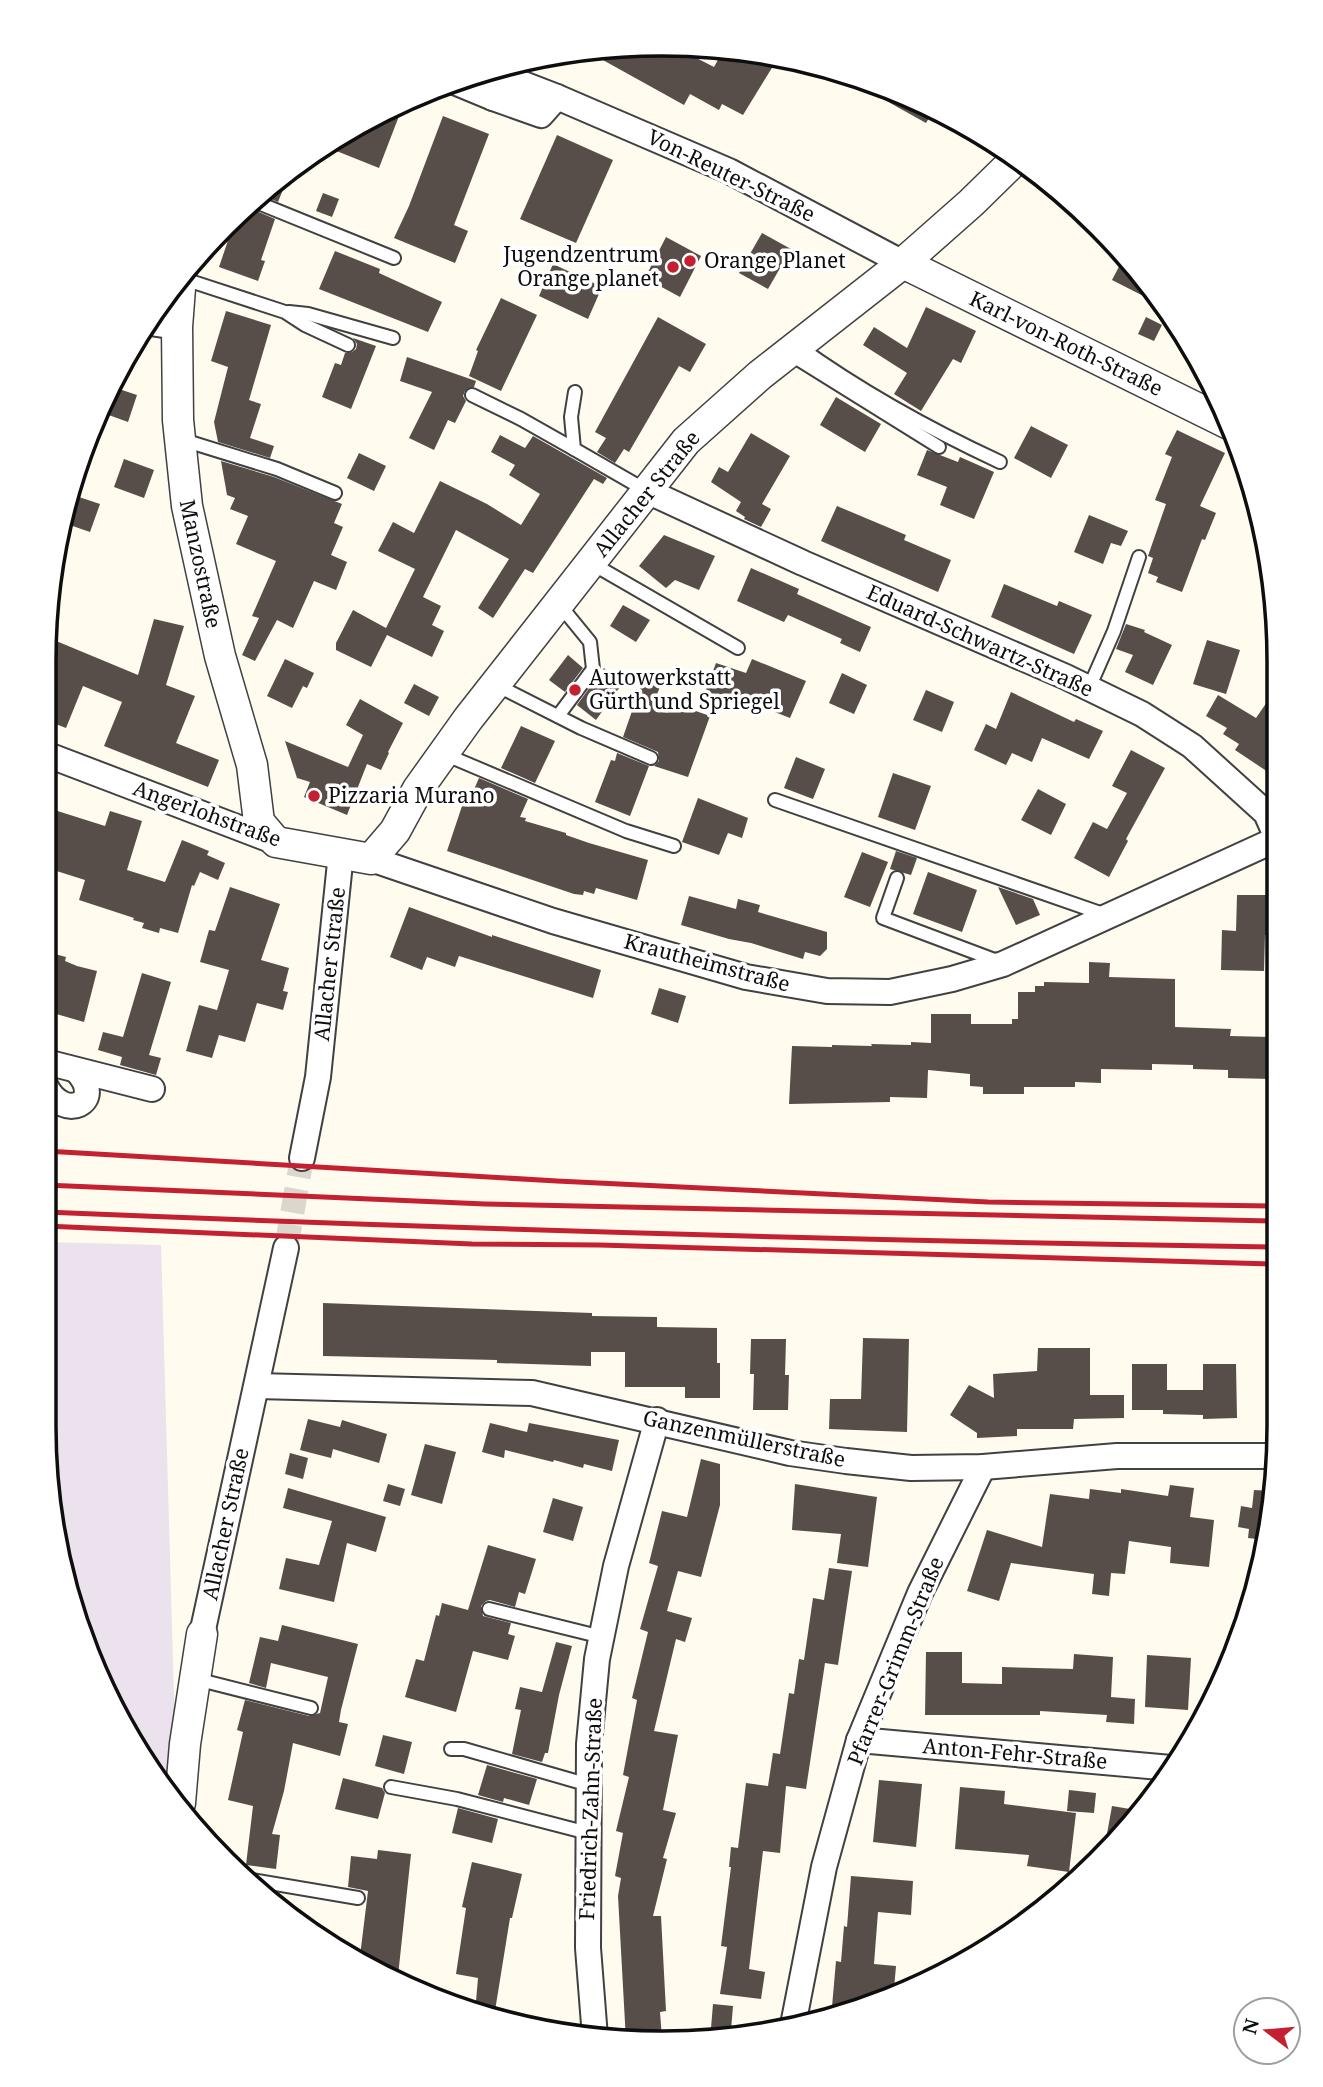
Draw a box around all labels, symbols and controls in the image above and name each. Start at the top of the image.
street label: Von-Reuter-Straße [643,122,820,228]
place label: Jugendzentrum Orange planet [502,240,659,292]
place label: Orange Planet [704,246,846,274]
marker: Orange Planet [682,253,698,269]
marker: Jugendzentrum Orange planet [665,259,681,275]
street label: Karl-von-Roth-Straße [965,284,1168,402]
street label: Allacher Straße [587,424,706,562]
street label: Manzostraße [174,497,228,631]
street label: Eduard-Schwartz-Straße [863,577,1098,703]
place label: Autowerkstatt Gürth und Spriegel [589,663,780,715]
marker: Autowerkstatt Gürth und Spriegel [567,682,583,698]
street label: Angerlohstraße [129,773,285,853]
place label: Pizzaria Murano [328,781,495,809]
marker: Pizzaria Murano [306,788,322,804]
street label: Allacher Straße [307,885,351,1042]
street label: Krautheimstraße [621,926,793,998]
street label: Ganzenmüllerstraße [640,1403,848,1473]
street label: Allacher Straße [195,1445,255,1602]
street label: Pfarrer-Grimm-Straße [840,1552,950,1769]
street label: Friedrich-Zahn-Straße [572,1697,608,1921]
street label: Anton-Fehr-Straße [922,1731,1109,1775]
north arrow [1232,1996,1302,2066]
text: N [1236,2016,1265,2037]

